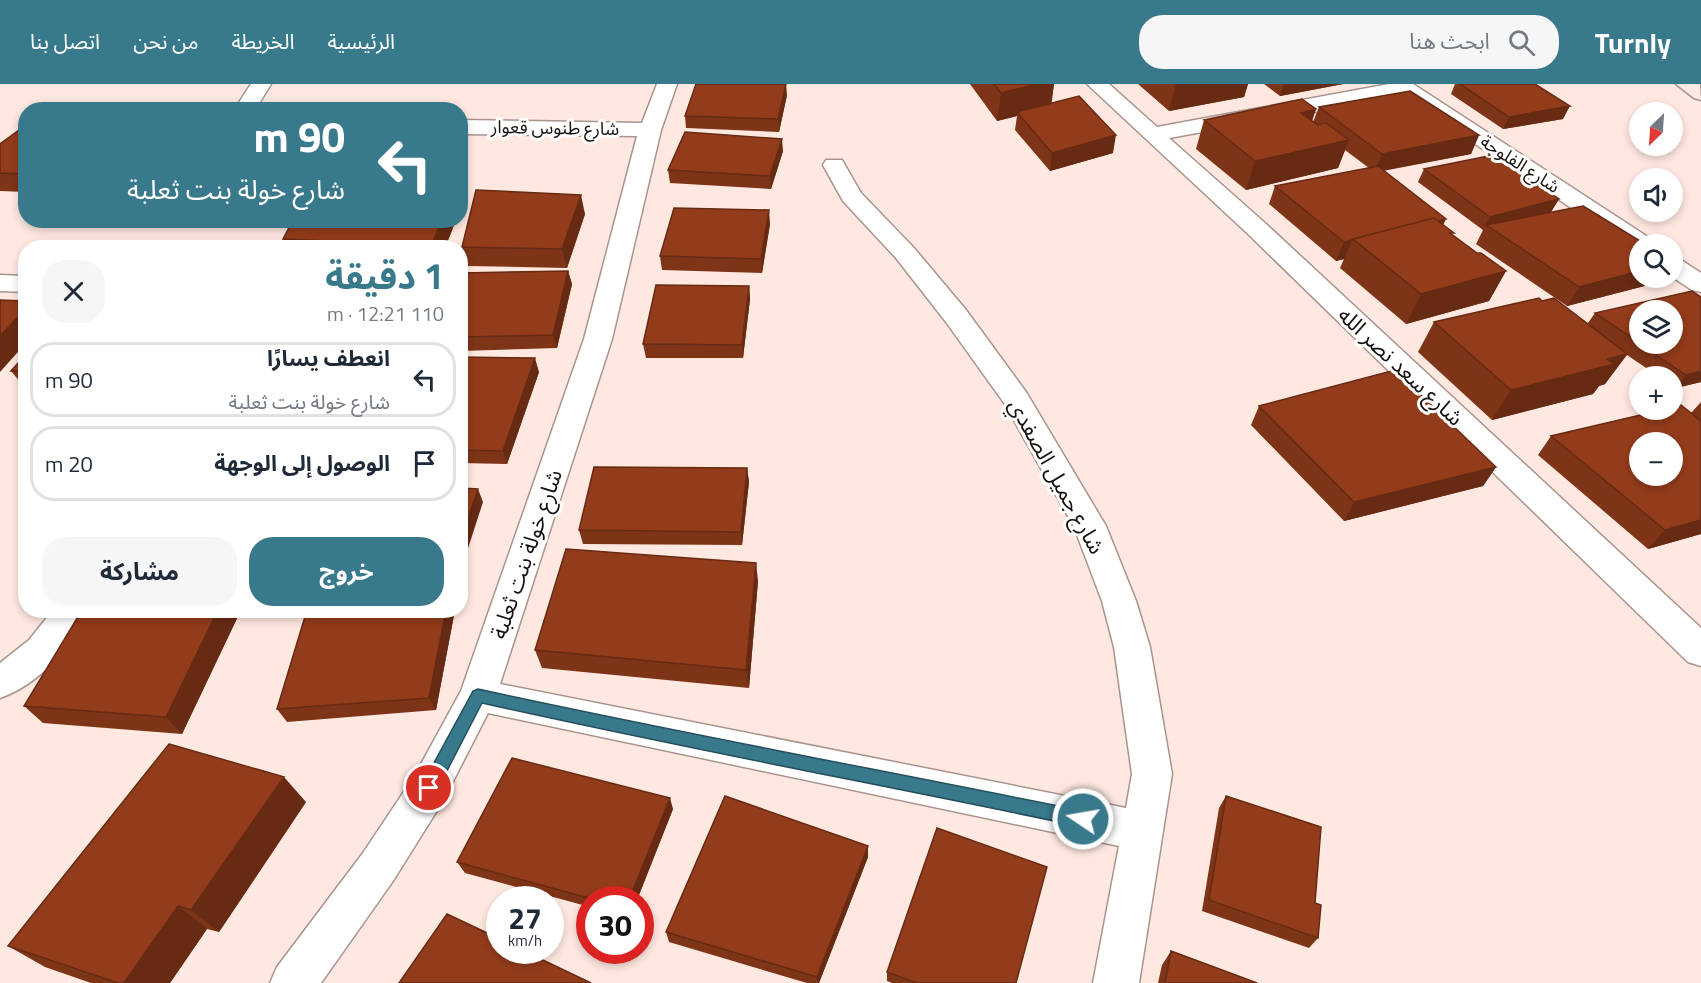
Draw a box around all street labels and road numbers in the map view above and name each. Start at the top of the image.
street label: شارع طنوس قعوار [490,113,619,143]
street label: شارع الفلوجة [1475,128,1565,200]
street label: شارع سعد نصر الله [1330,298,1472,434]
street label: شارع جميل الصفدي [1000,392,1114,560]
street label: شارع خولة بنت ثعلبة [481,465,571,643]

